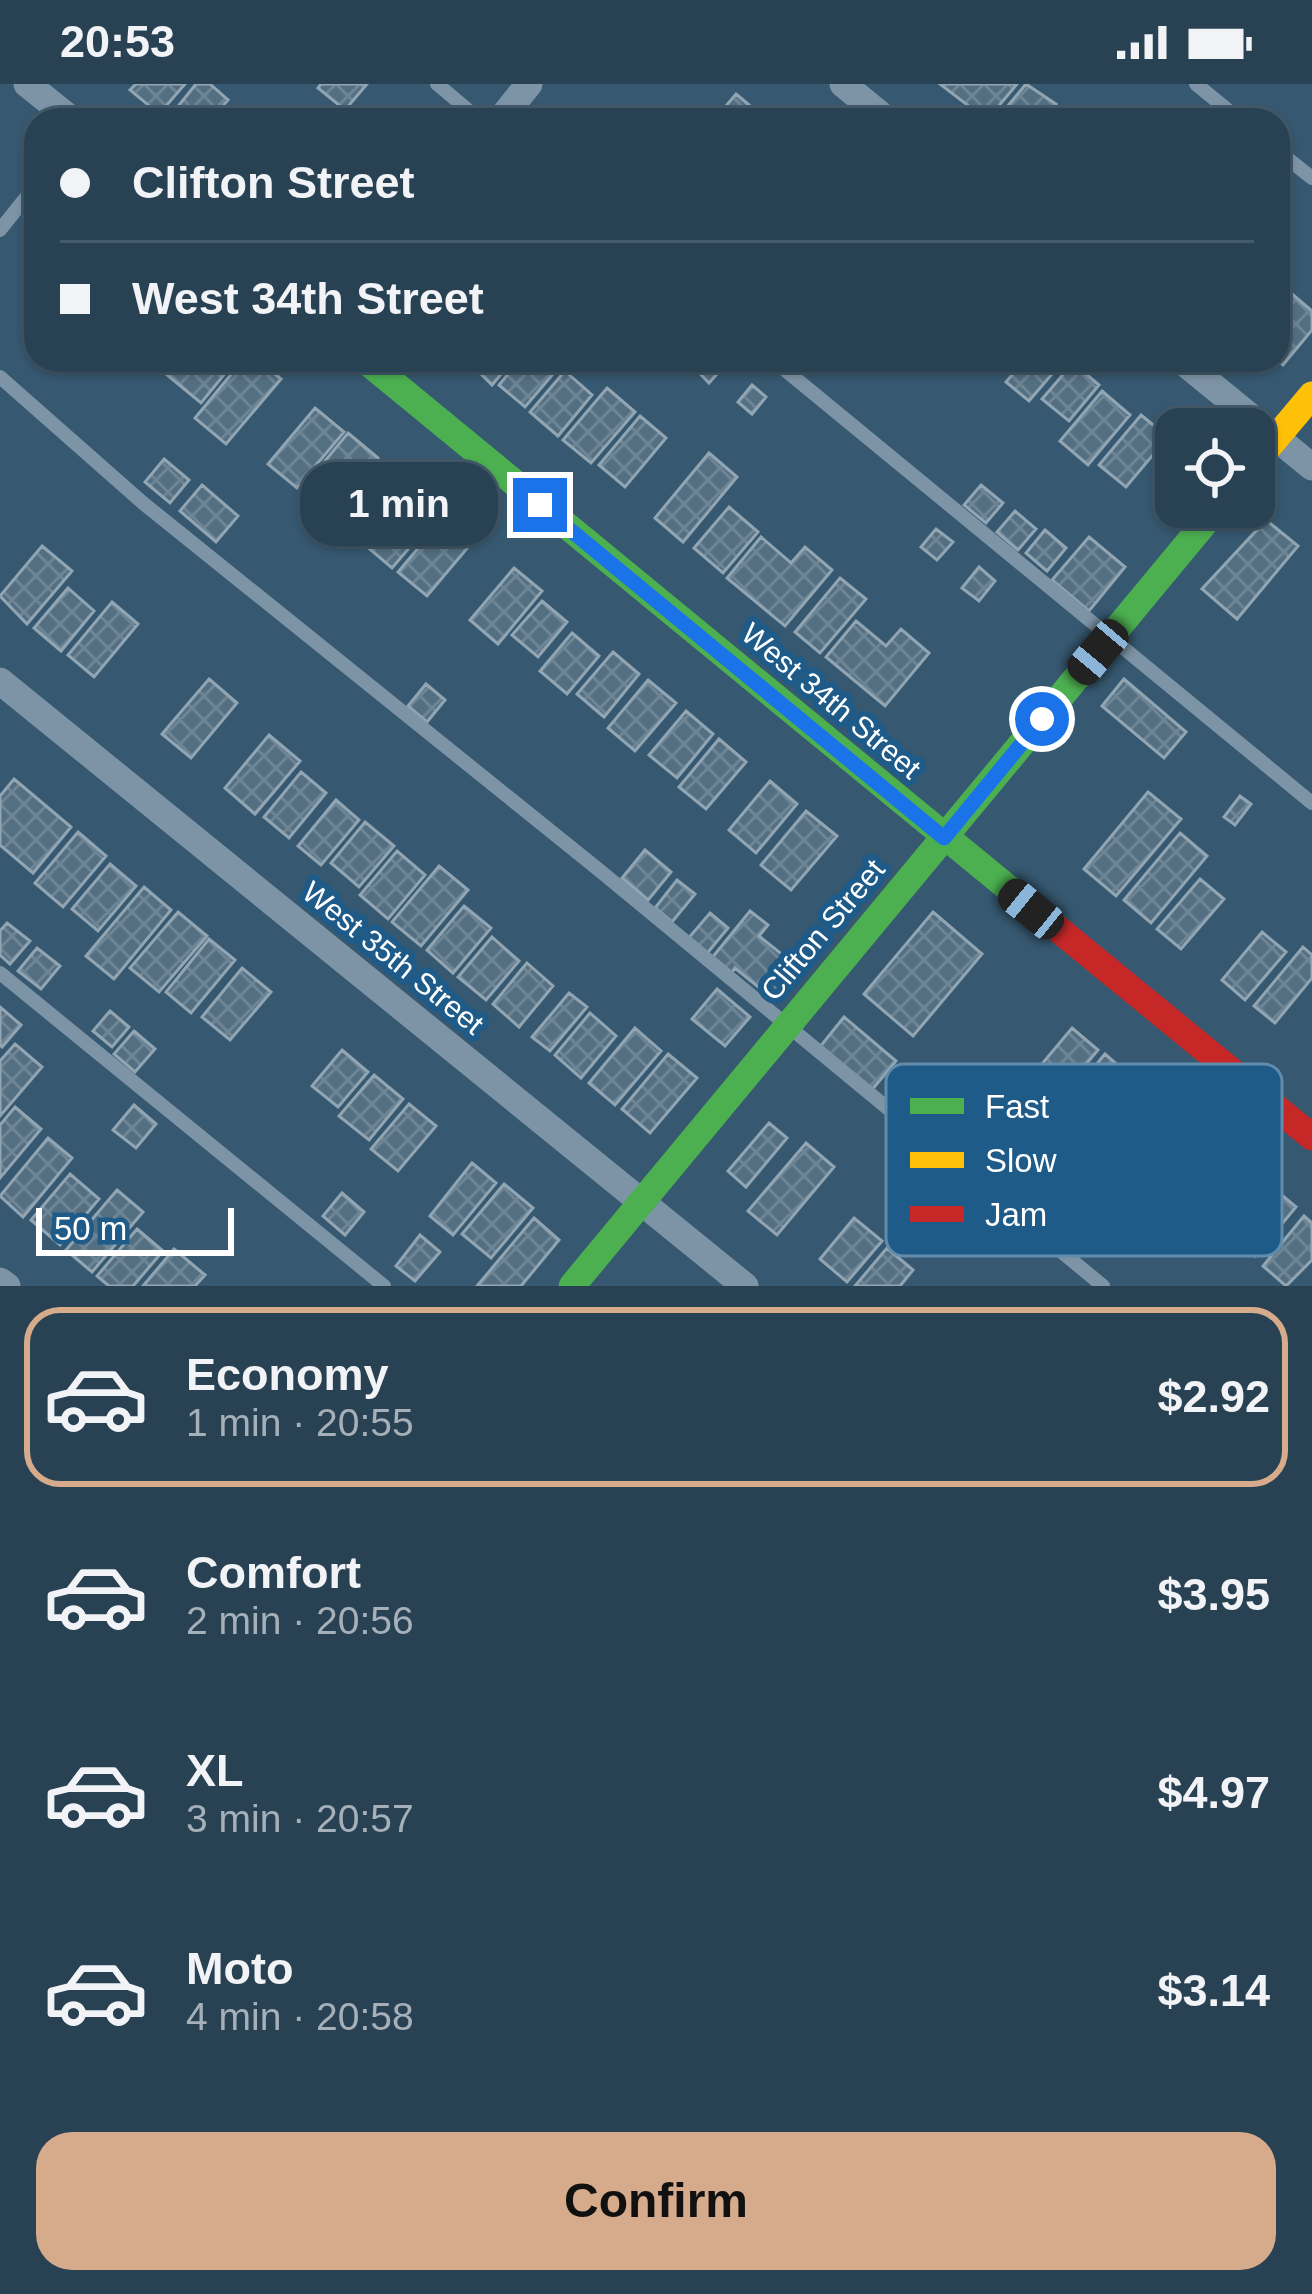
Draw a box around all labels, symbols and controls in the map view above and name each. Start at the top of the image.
text: 20:53 [60,16,175,67]
text: Clifton Street [132,157,415,208]
text: West 34th Street [132,273,484,324]
map controls [1155,408,1275,528]
button: locate [1155,408,1275,528]
callout: 1 min [300,463,498,547]
route end [513,478,567,532]
text: 1 min [348,482,450,525]
car [1061,613,1135,691]
street label: West 34th Street [735,616,928,785]
route start [1015,692,1069,746]
street label: Clifton Street [754,852,891,1007]
car [992,872,1070,946]
street label: West 35th Street [296,875,491,1041]
legend [886,1064,1282,1256]
text: Fast [985,1088,1049,1125]
text: Slow [985,1142,1057,1179]
text: Jam [985,1196,1047,1233]
scale bar [36,1202,234,1255]
text: 50 m [54,1210,127,1247]
icon: car [42,1343,150,1451]
text: Economy [186,1349,389,1400]
text: $2.92 [1157,1371,1270,1422]
text: 1 min · 20:55 [186,1401,414,1444]
icon: car [42,1541,150,1649]
text: Comfort [186,1547,361,1598]
text: $3.95 [1157,1569,1270,1620]
text: 2 min · 20:56 [186,1599,414,1642]
icon: car [42,1739,150,1847]
text: XL [186,1745,244,1796]
text: $4.97 [1157,1767,1270,1818]
text: 3 min · 20:57 [186,1797,414,1840]
icon: car [42,1937,150,2045]
text: Moto [186,1943,293,1994]
text: $3.14 [1157,1965,1270,2016]
text: 4 min · 20:58 [186,1995,414,2038]
button: Confirm [36,2132,1276,2270]

